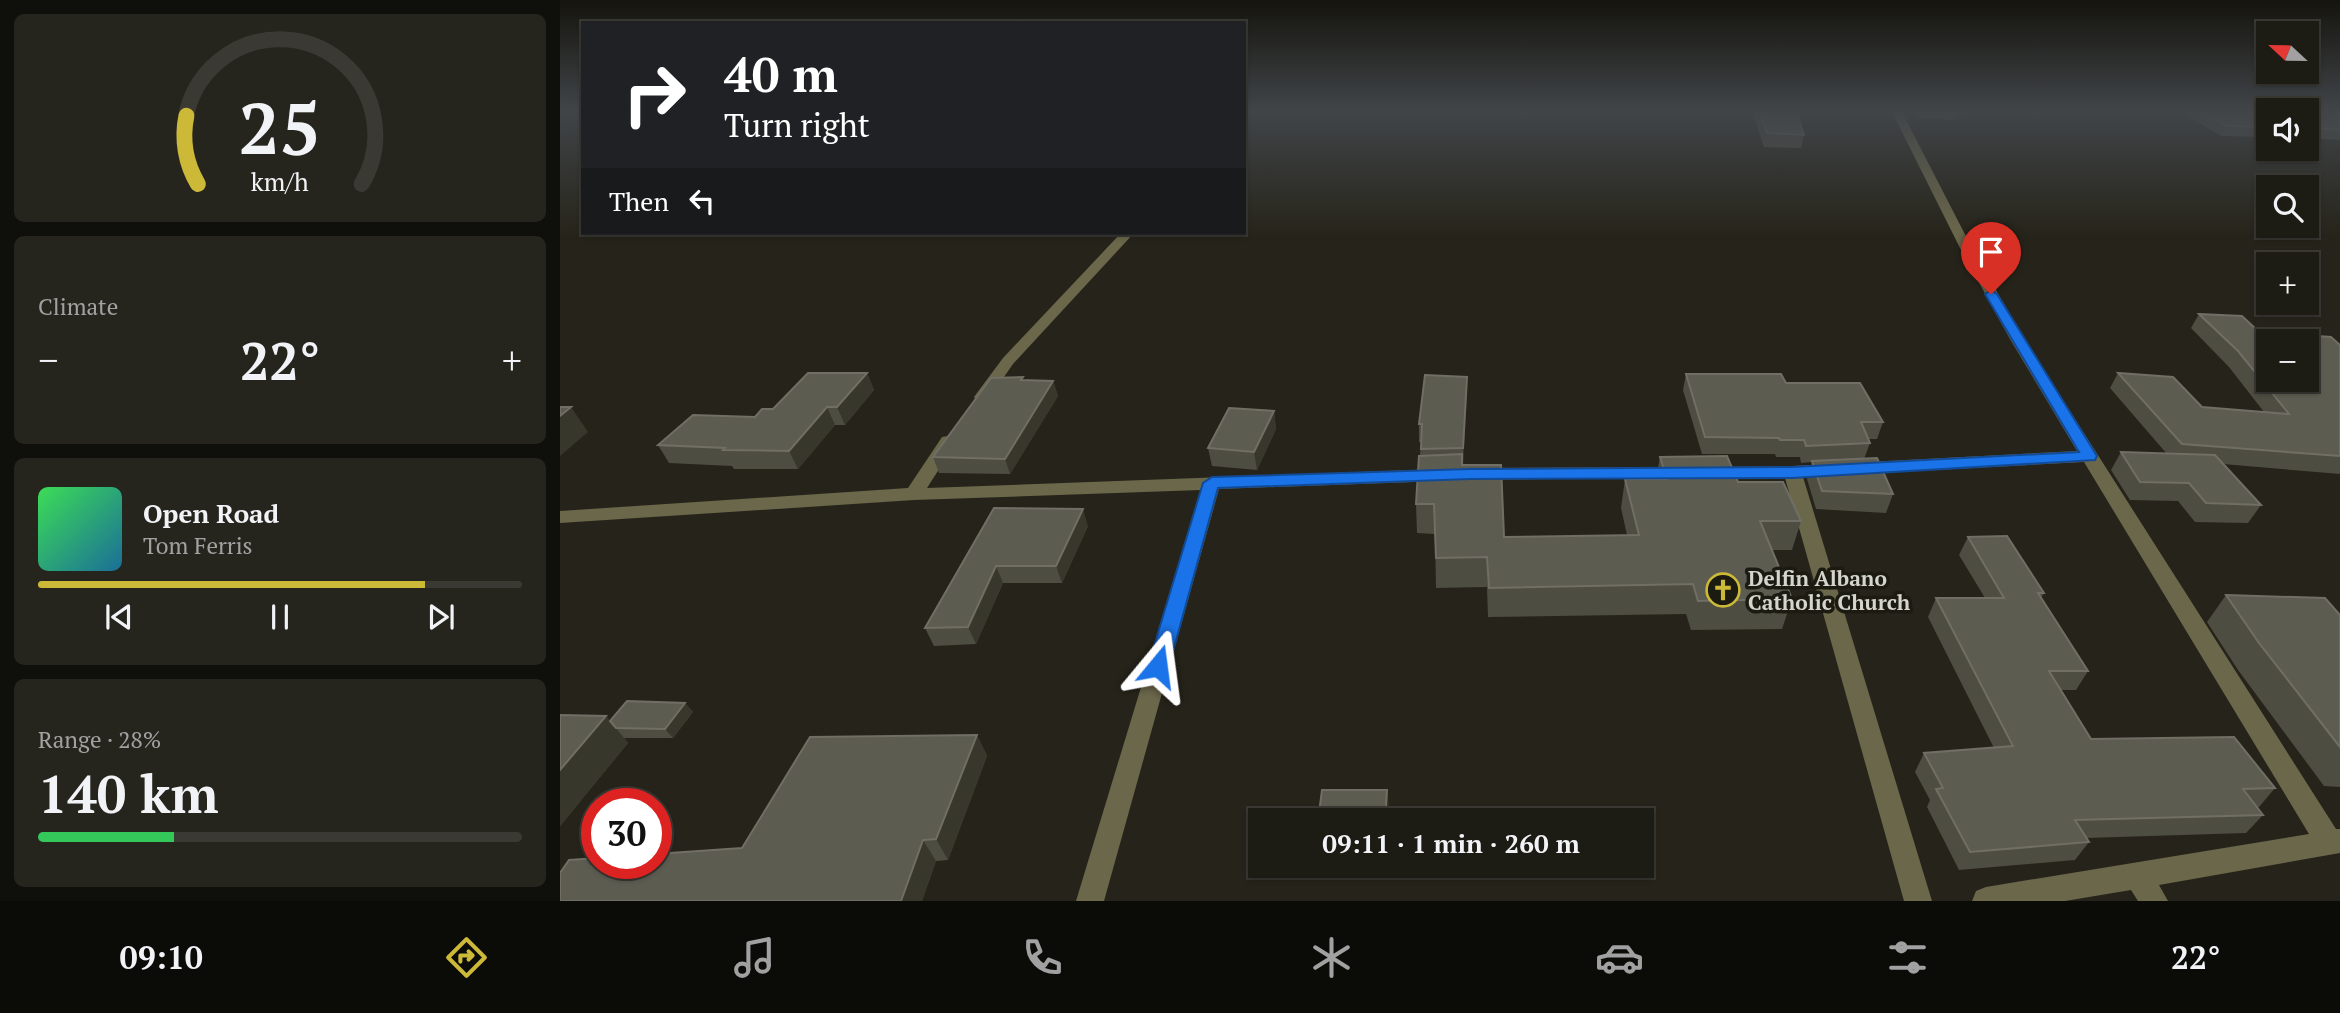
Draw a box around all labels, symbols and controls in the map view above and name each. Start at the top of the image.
north arrow [2256,21,2319,84]
map controls [2256,21,2319,392]
text: 40 m [724,41,838,106]
icon: right [609,49,700,140]
text: 25 [239,78,321,175]
button: sound [2256,98,2319,161]
text: Turn right [724,104,870,146]
text: km/h [251,165,309,198]
button: search [2256,175,2319,238]
icon: left [683,182,721,220]
text: Then [609,184,669,218]
pin [1961,222,2021,294]
icon: arrive [1972,233,2010,271]
button: + [2256,252,2319,315]
text: Climate [38,291,118,322]
text: 22° [240,326,320,395]
button: − [2256,329,2319,392]
text: − [38,335,58,385]
text: + [502,335,522,385]
text: Open Road [143,496,279,530]
text: Tom Ferris [143,530,253,561]
place label: Delfin Albano Catholic Church [1748,564,1911,616]
church icon: Delfin Albano Catholic Church [1704,571,1742,609]
icon: previous [100,598,138,636]
icon: pause [261,598,299,636]
icon: next [422,598,460,636]
position arrow [1121,629,1195,703]
text: Range · 28% [38,724,161,755]
text: 140 km [38,759,219,828]
speed limit sign: 30 [581,788,672,879]
text: 09:11 · 1 min · 260 m [1322,826,1580,860]
icon: directions [442,933,491,982]
icon: music [730,933,779,982]
icon: phone [1018,933,1067,982]
icon: climate [1307,933,1356,982]
icon: car [1595,933,1644,982]
icon: filters [1883,933,1932,982]
text: 09:10 [120,936,203,978]
text: 22° [2171,936,2220,978]

